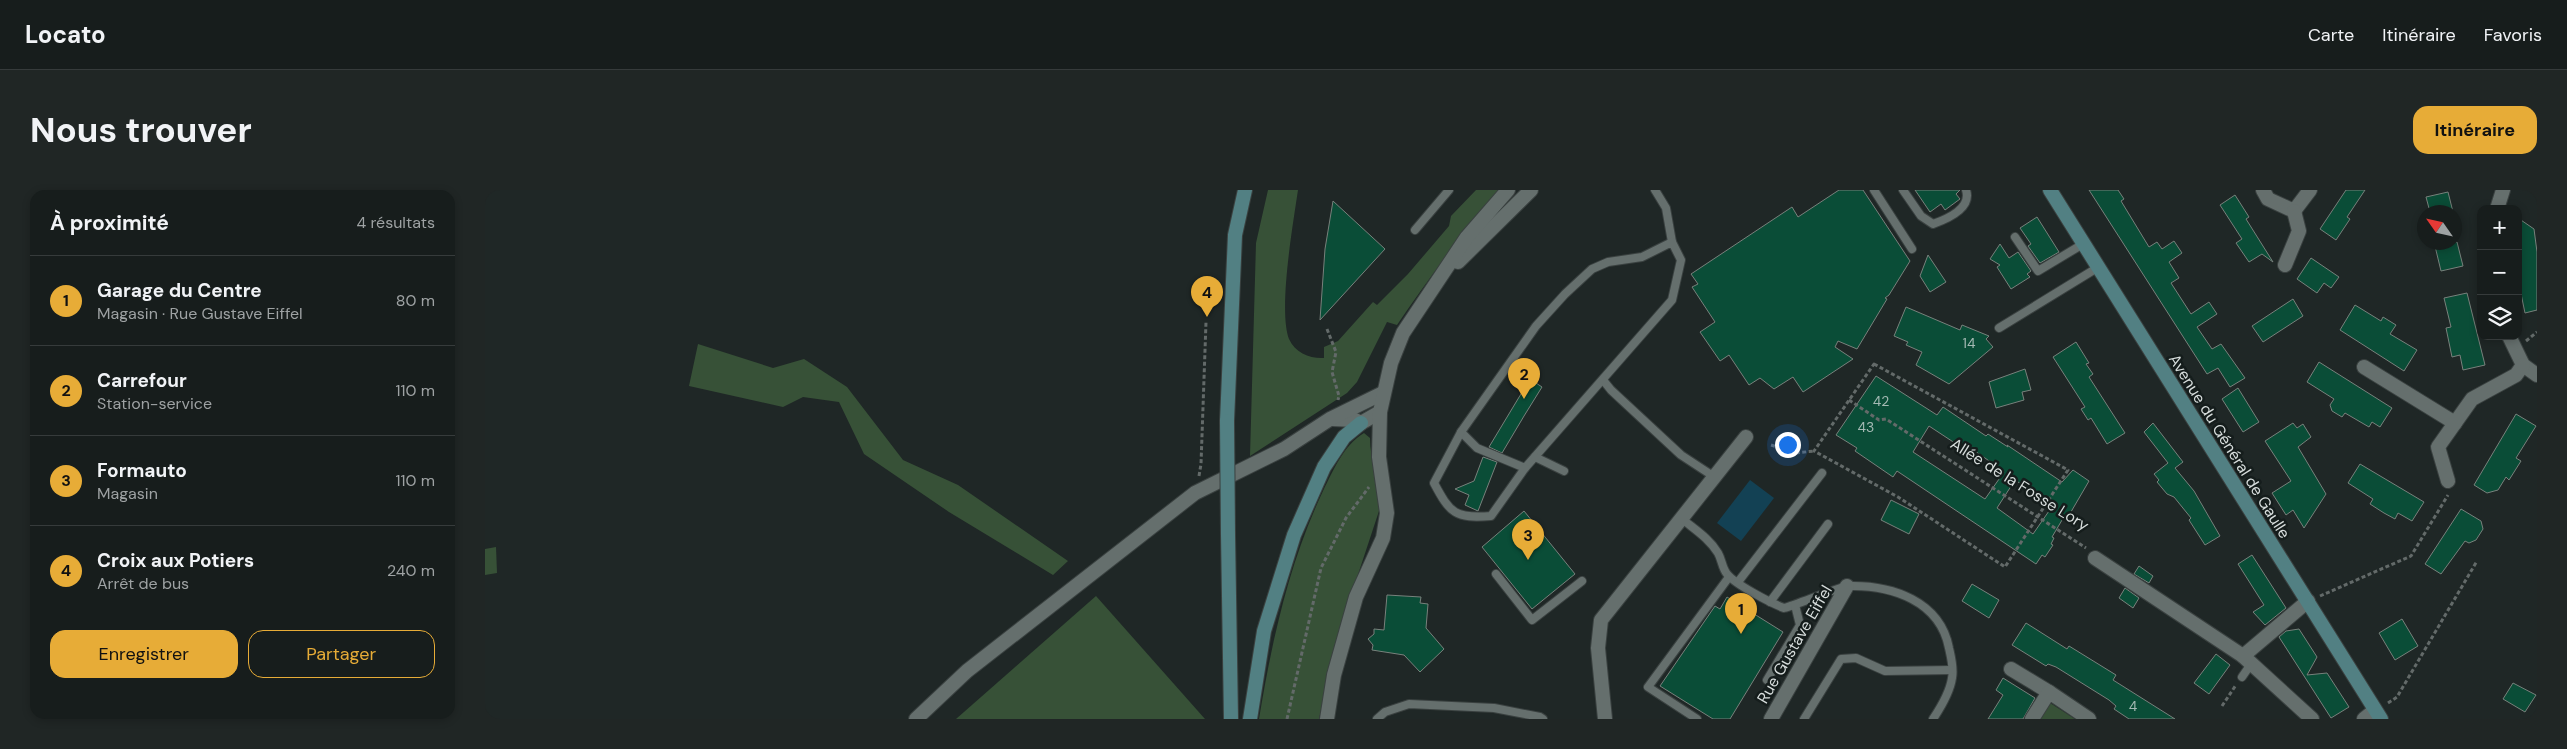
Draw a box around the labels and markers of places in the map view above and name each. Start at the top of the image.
pin: 4 [1191,276,1223,317]
pin: 2 [1508,358,1540,399]
pin: 3 [1512,519,1544,560]
pin: 1 [1725,593,1757,634]

